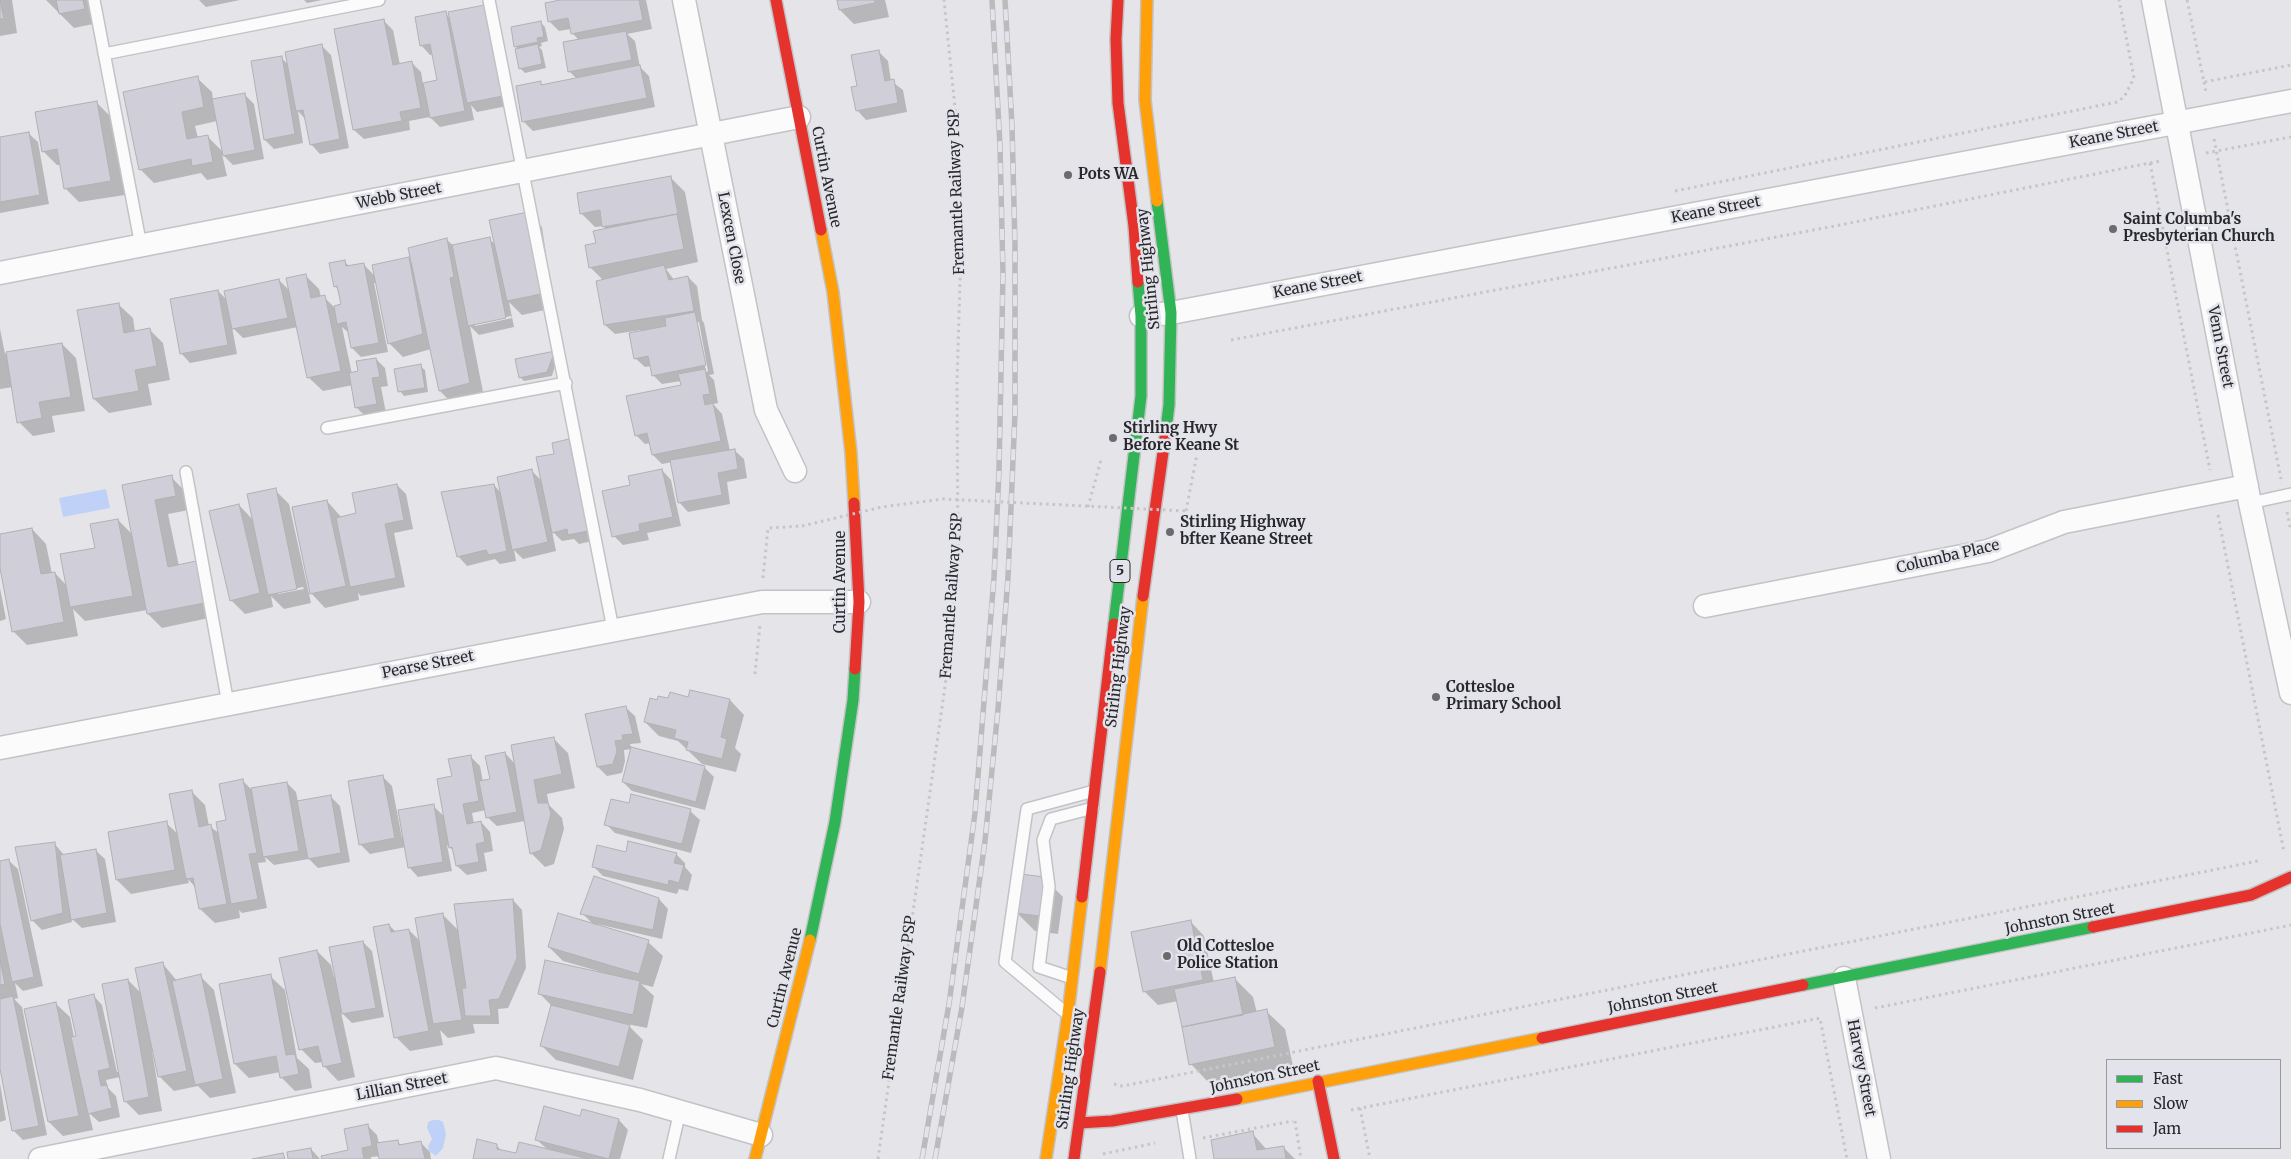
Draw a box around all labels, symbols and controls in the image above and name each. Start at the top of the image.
street label: Fremantle Railway PSP [945,109,969,275]
street label: Keane Street [2068,118,2160,152]
street label: Curtin Avenue [807,125,845,229]
place label: Pots WA [1078,166,1139,184]
marker: Pots WA [1062,169,1074,181]
street label: Webb Street [355,179,443,213]
street label: Lexcen Close [713,191,749,285]
street label: Keane Street [1670,193,1762,227]
street label: Stirling Highway [1134,207,1164,331]
place label: Saint Columba's Presbyterian Church [2123,211,2275,246]
marker: Saint Columba's Presbyterian Church [2107,223,2119,235]
street label: Keane Street [1272,268,1364,302]
street label: Venn Street [2203,304,2237,390]
place label: Stirling Hwy Before Keane St [1123,420,1239,455]
marker: Stirling Hwy Before Keane St [1107,432,1119,444]
street label: Fremantle Railway PSP [937,513,967,679]
place label: Stirling Highway bfter Keane Street [1180,514,1313,549]
marker: Stirling Highway bfter Keane Street [1164,526,1176,538]
street label: Curtin Avenue [832,531,850,633]
street label: Columba Place [1895,536,2001,578]
road number: 5 [1110,560,1130,582]
street label: Stirling Highway [1103,605,1135,729]
street label: Pearse Street [380,647,476,683]
place label: Cottesloe Primary School [1446,679,1561,714]
marker: Cottesloe Primary School [1430,691,1442,703]
street label: Johnston Street [2004,900,2116,938]
street label: Fremantle Railway PSP [880,915,920,1081]
street label: Curtin Avenue [764,926,806,1030]
place label: Old Cottesloe Police Station [1177,938,1278,973]
marker: Old Cottesloe Police Station [1161,950,1173,962]
street label: Johnston Street [1607,979,1719,1017]
street label: Stirling Highway [1054,1007,1088,1131]
street label: Harvey Street [1843,1018,1879,1118]
street label: Johnston Street [1209,1057,1321,1097]
legend [2106,1059,2281,1149]
street label: Lillian Street [355,1069,449,1105]
text: Fast [2153,1069,2183,1088]
text: Slow [2153,1094,2188,1113]
text: Jam [2153,1119,2181,1138]

